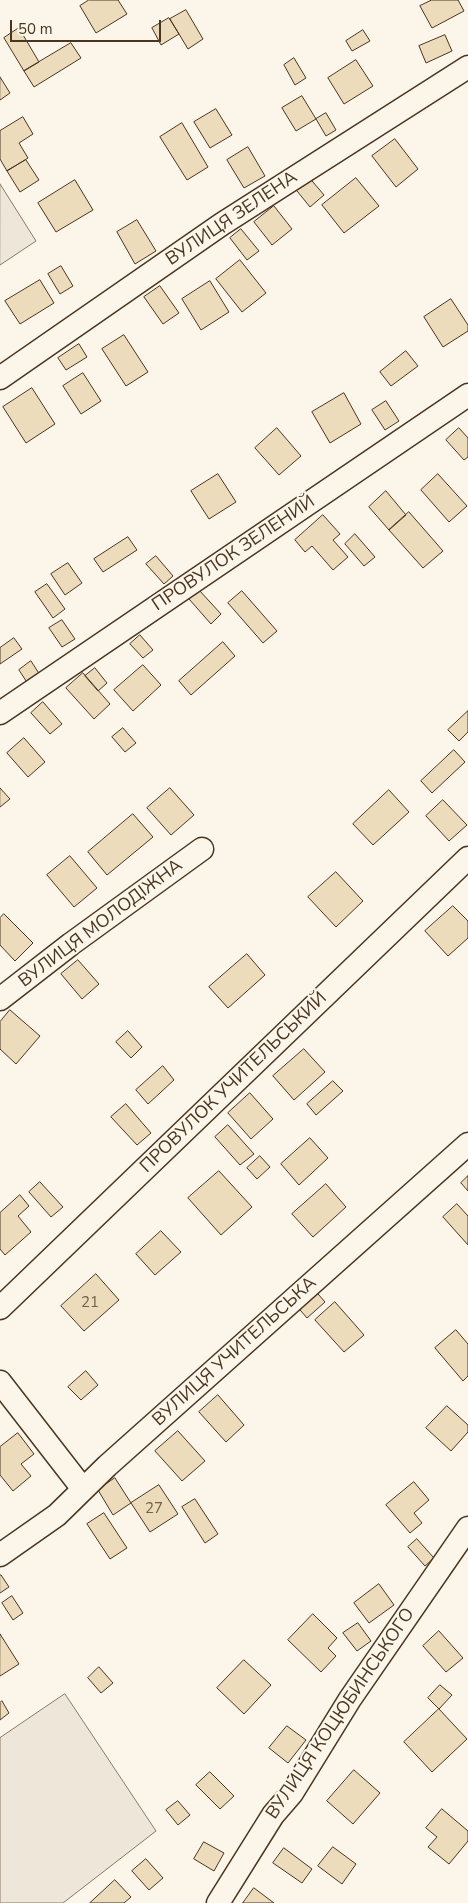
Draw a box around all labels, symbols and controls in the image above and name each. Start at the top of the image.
scale bar [12,10,164,42]
text: 50 m [18,19,53,39]
street label: ВУЛИЦЯ ЗЕЛЕНА [162,167,302,271]
street label: ПРОВУЛОК ЗЕЛЕНИЙ [149,492,319,616]
street label: ВУЛИЦЯ МОЛОДІЖНА [15,855,187,993]
street label: ПРОВУЛОК УЧИТЕЛЬСЬКИЙ [136,988,332,1178]
street label: ВУЛИЦЯ УЧИТЕЛЬСЬКА [149,1273,321,1431]
house number: 21 [81,1294,99,1312]
house number: 27 [145,1500,163,1518]
street label: ВУЛИЦЯ КОЦЮБИНСЬКОГО [262,1604,420,1824]

